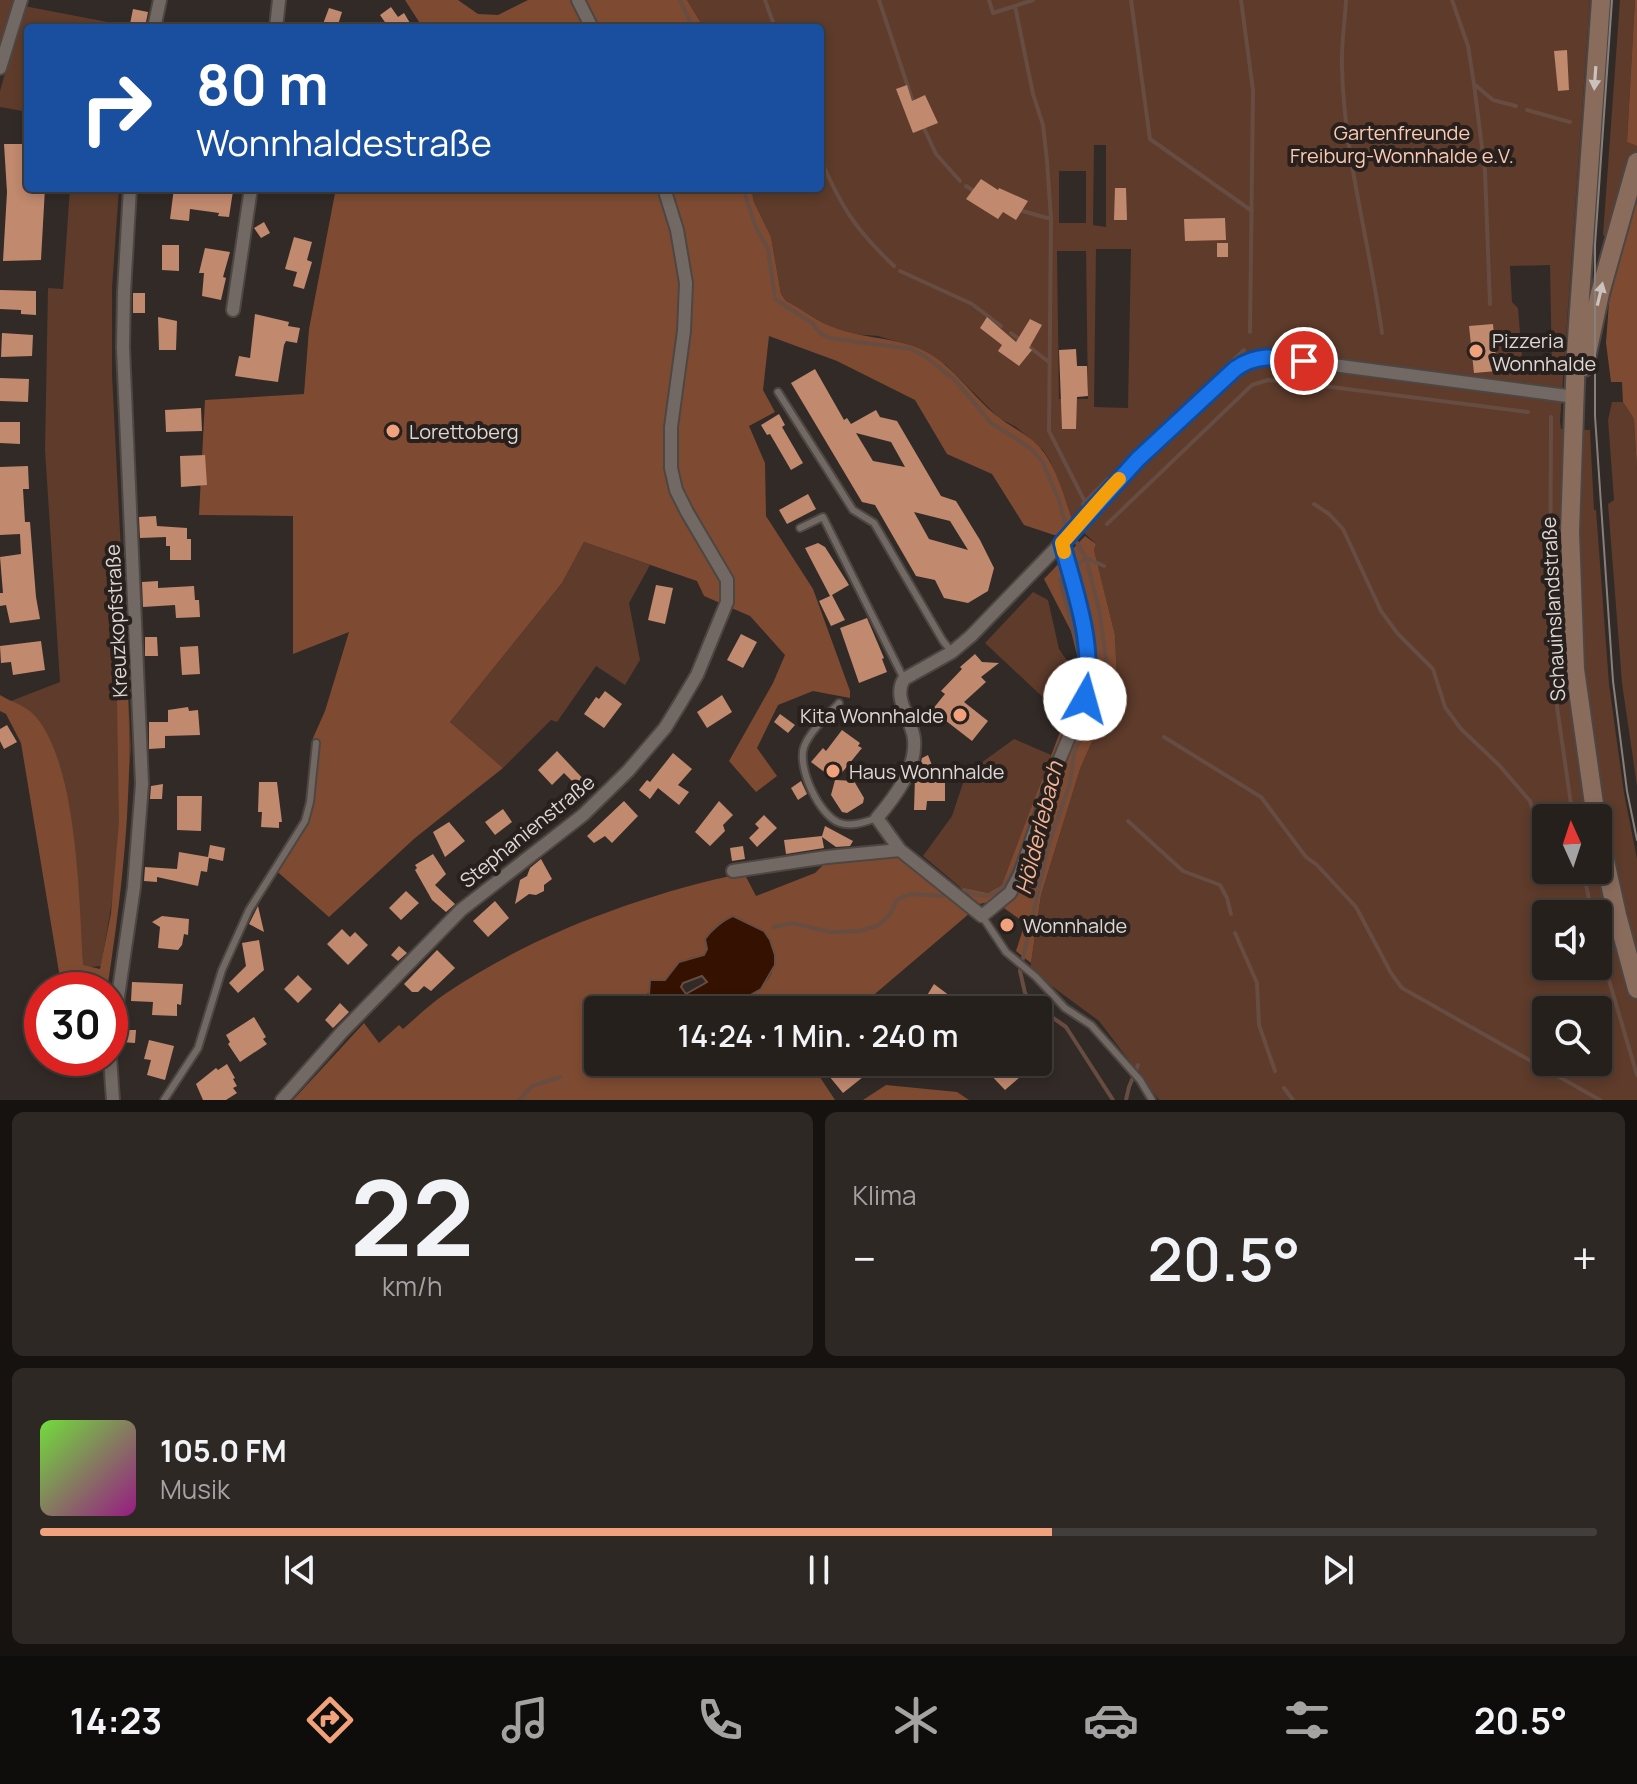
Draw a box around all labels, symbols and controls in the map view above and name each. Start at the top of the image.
text: 80 m [196,45,329,122]
icon: right [64,56,168,160]
one-way arrow [1588,66,1601,91]
text: Wonnhaldestraße [196,118,492,167]
park label: Gartenfreunde Freiburg-Wonnhalde e.V. [1290,119,1514,169]
one-way arrow [1594,281,1607,306]
pin [1270,327,1338,395]
place label: Pizzeria Wonnhalde [1492,327,1596,377]
icon: arrive [1282,339,1326,383]
marker: Pizzeria Wonnhalde [1467,342,1485,360]
place label: Lorettoberg [409,418,519,445]
marker: Lorettoberg [384,422,402,440]
street label: Schauinslandstraße [1535,516,1571,702]
street label: Kreuzkopfstraße [98,544,134,698]
position arrow [1043,657,1127,741]
place label: Kita Wonnhalde [800,702,944,729]
marker: Kita Wonnhalde [951,706,969,724]
place label: Haus Wonnhalde [849,758,1004,785]
water label: Hölderlebach [1008,758,1070,897]
marker: Haus Wonnhalde [824,762,842,780]
street label: Stephanienstraße [454,768,600,894]
north arrow [1532,804,1612,884]
map controls [1532,804,1612,1076]
button: sound [1532,900,1612,980]
place label: Wonnhalde [1023,912,1127,939]
marker: Wonnhalde [998,916,1016,934]
speed limit sign: 30 [24,972,128,1076]
button: search [1532,996,1612,1076]
text: 14:24 · 1 Min. · 240 m [678,1015,958,1056]
text: 22 [350,1145,474,1287]
text: Klima [853,1177,917,1213]
text: 20.5° [1147,1217,1300,1299]
text: − [853,1228,876,1288]
text: + [1572,1228,1597,1288]
text: km/h [382,1268,442,1304]
text: 105.0 FM [160,1430,287,1471]
text: Musik [160,1471,230,1507]
icon: previous [278,1548,322,1592]
icon: pause [797,1548,841,1592]
icon: next [1316,1548,1360,1592]
icon: directions [302,1692,358,1748]
icon: music [497,1692,553,1748]
icon: phone [692,1692,748,1748]
icon: climate [888,1692,944,1748]
icon: car [1083,1692,1139,1748]
icon: filters [1279,1692,1335,1748]
text: 14:23 [70,1696,162,1745]
text: 20.5° [1474,1696,1567,1745]

